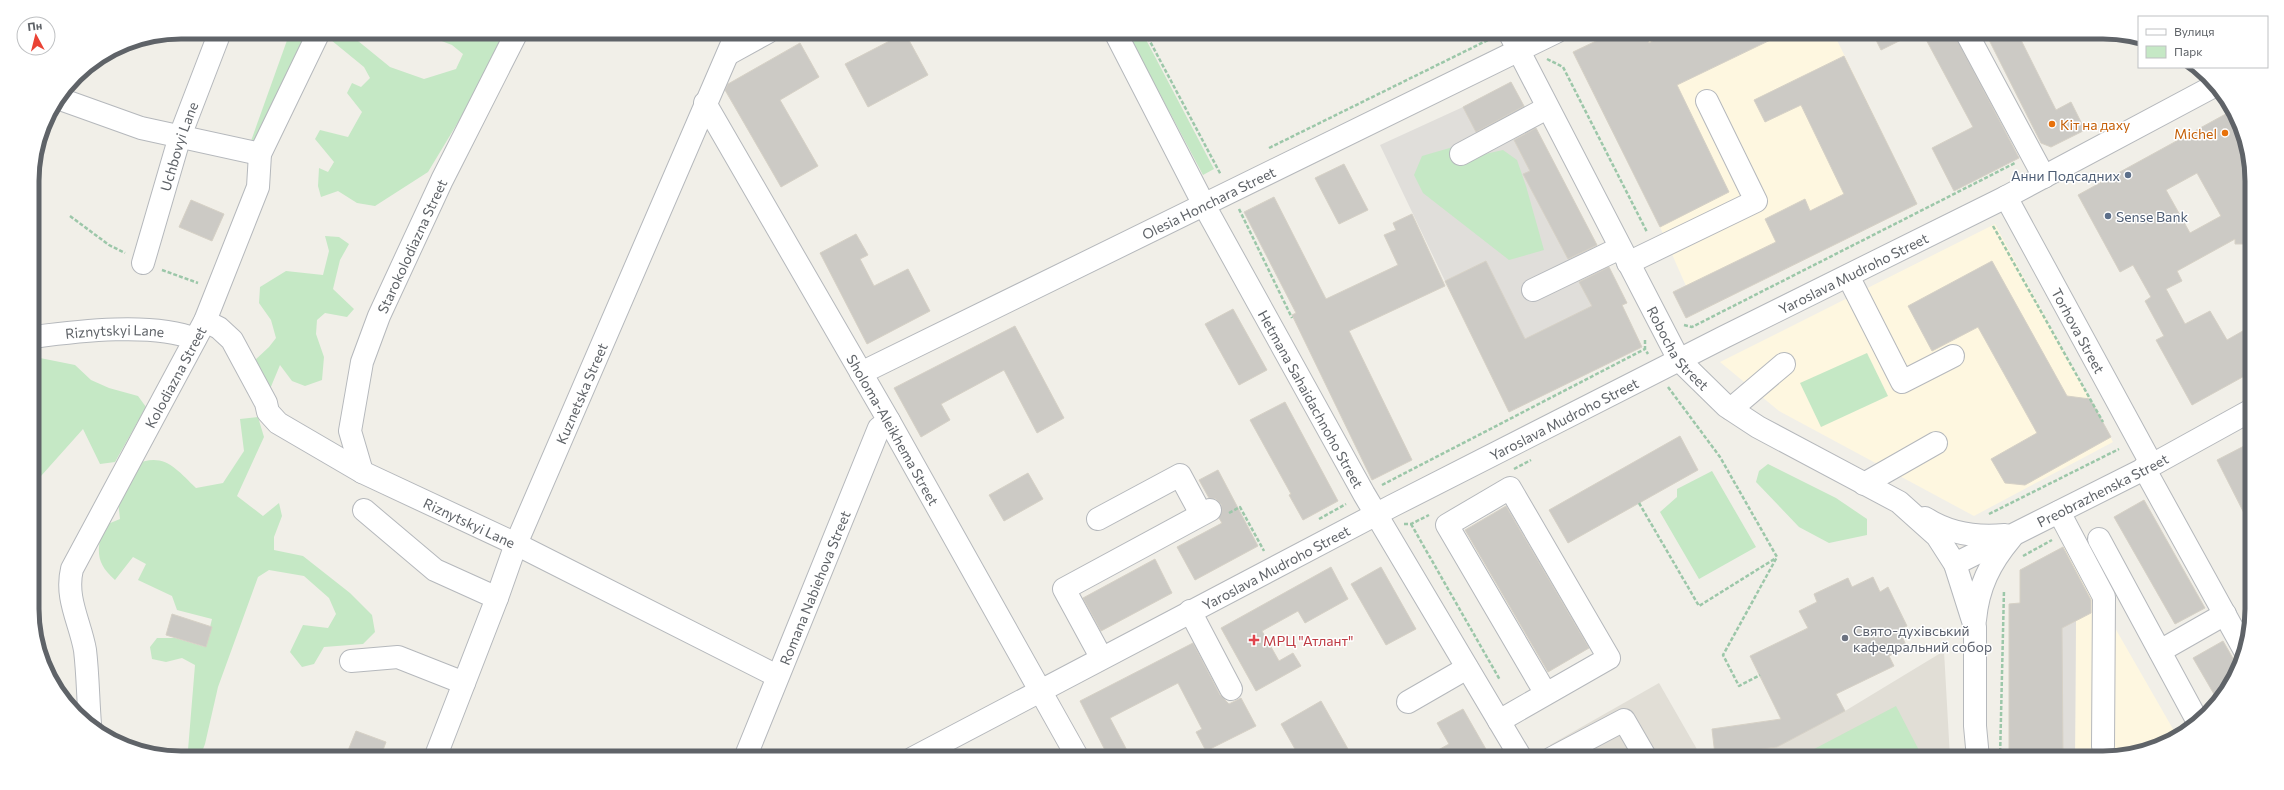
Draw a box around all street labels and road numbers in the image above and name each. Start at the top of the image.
street label: Uchbovyi Lane [156,99,201,193]
street label: Olesia Honchara Street [1139,162,1278,242]
street label: Starokolodiazna Street [373,176,450,316]
street label: Yaroslava Mudroho Street [1776,229,1931,317]
street label: Torhova Street [2049,285,2109,376]
street label: Robocha Street [1644,303,1713,393]
street label: Hetmana Sahaidachnoho Street [1255,307,1368,491]
street label: Riznytskyi Lane [64,321,165,342]
street label: Kolodiazna Street [141,323,209,431]
street label: Kuznetska Street [552,340,610,447]
street label: Sholoma-Aleikhema Street [844,351,943,508]
street label: Yaroslava Mudroho Street [1487,374,1641,463]
street label: Preobrazhenska Street [2034,449,2171,530]
street label: Riznytskyi Lane [421,494,518,551]
street label: Romana Nabiehova Street [775,508,853,667]
street label: Yaroslava Mudroho Street [1199,521,1353,613]

